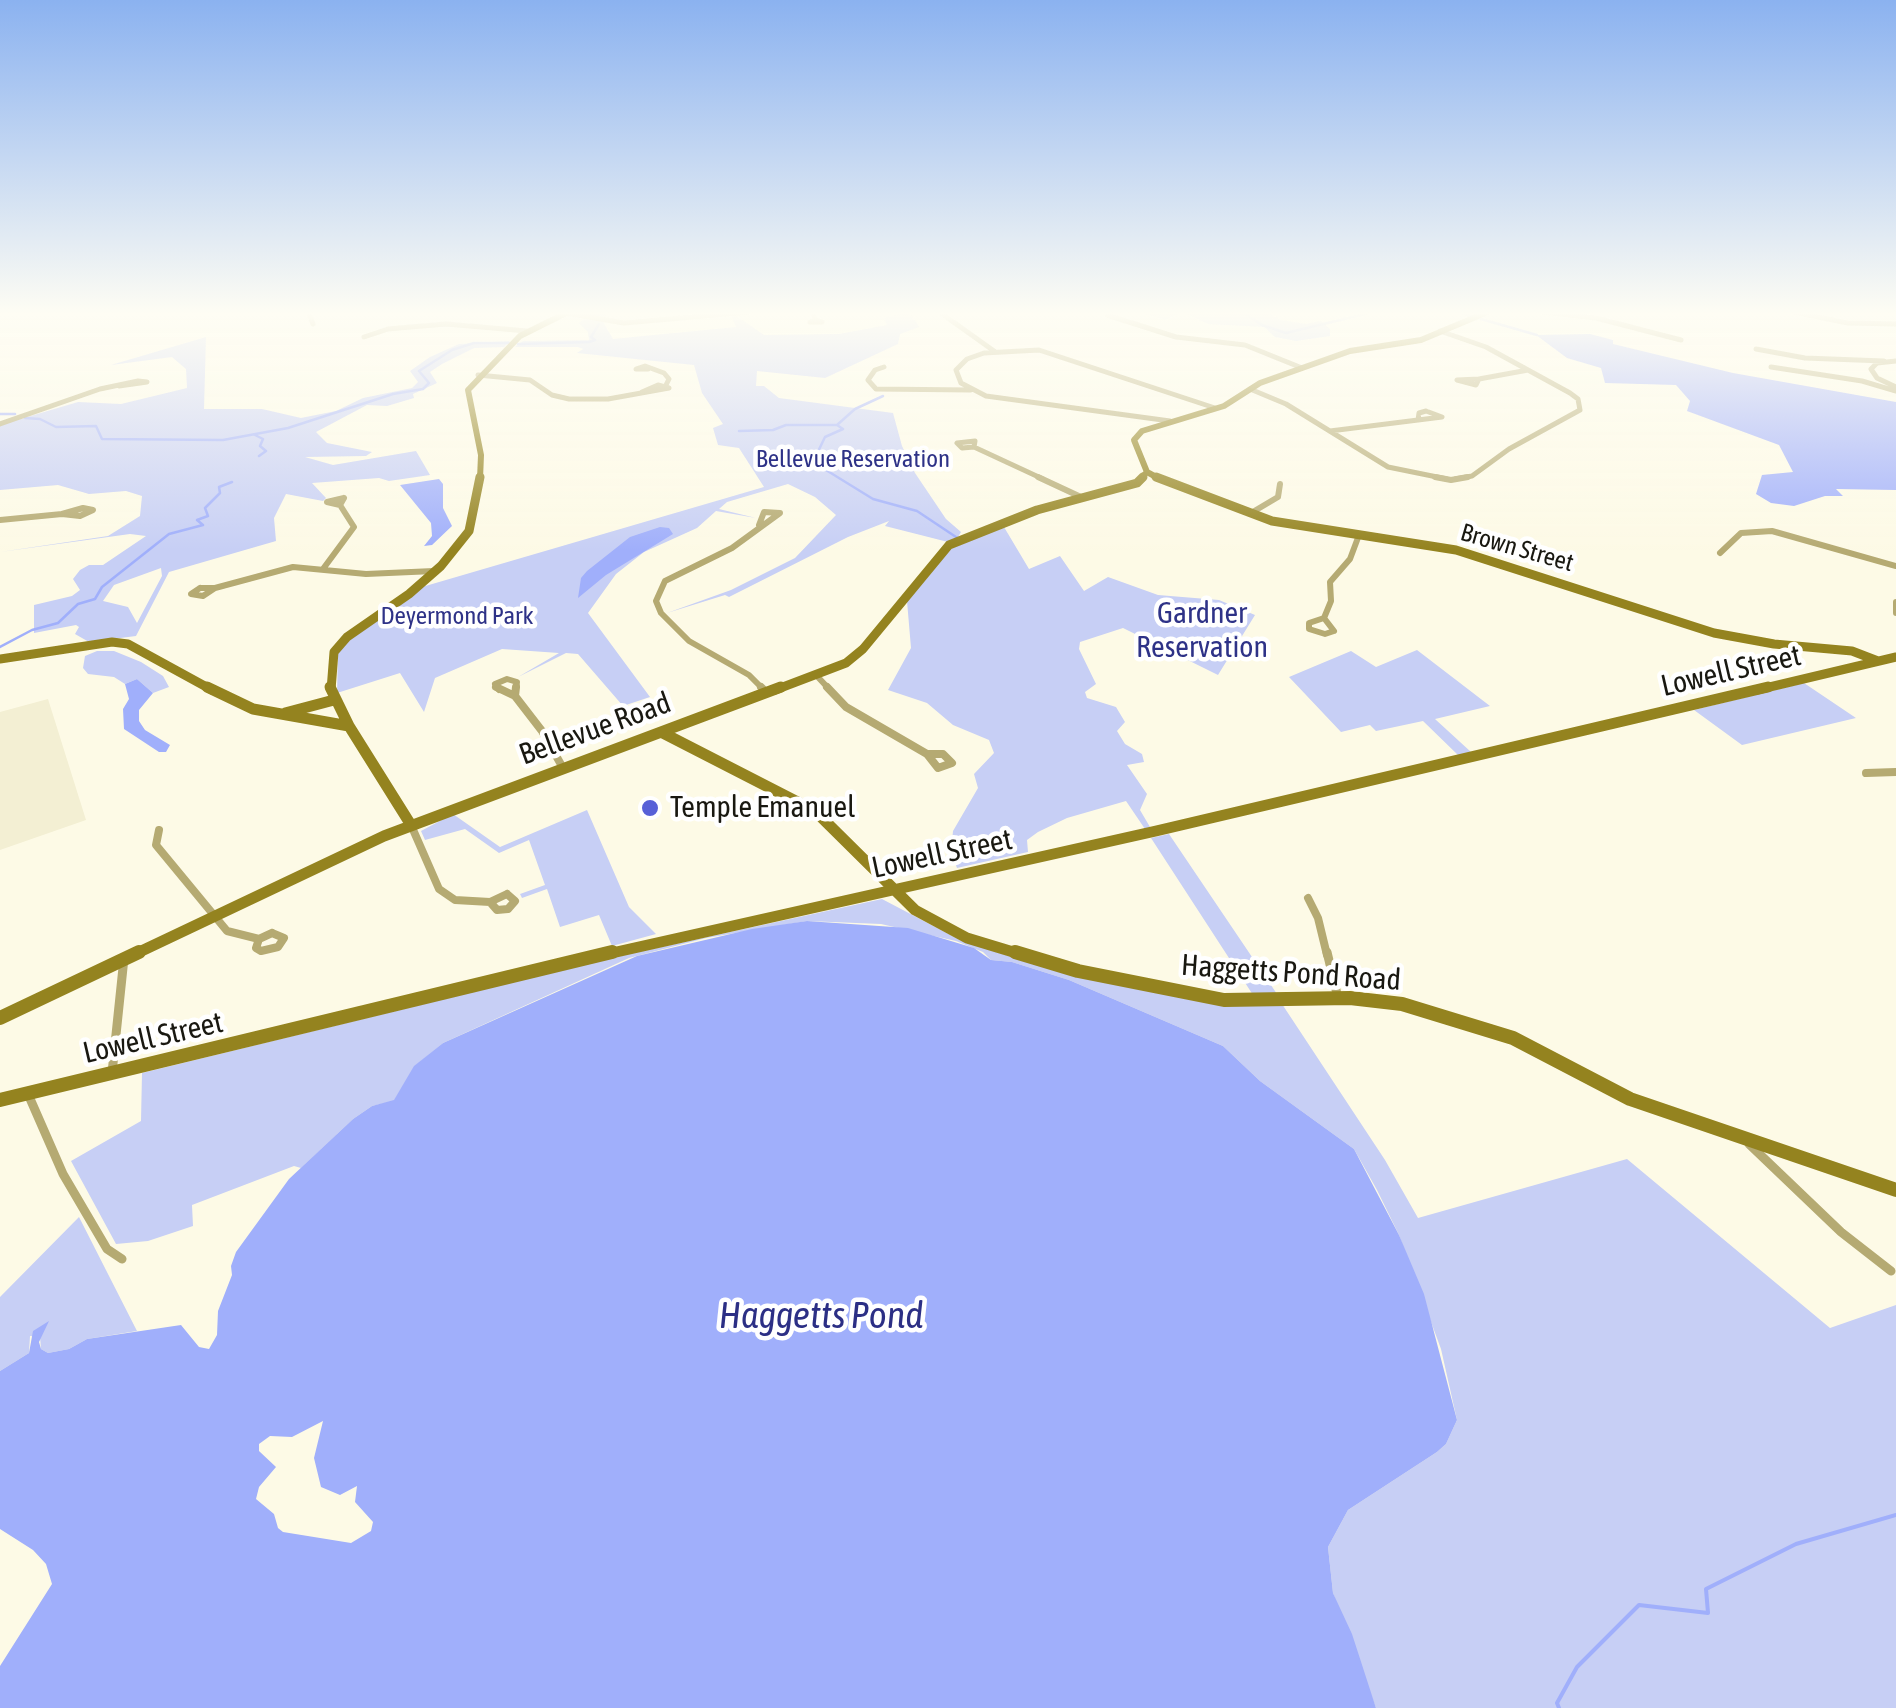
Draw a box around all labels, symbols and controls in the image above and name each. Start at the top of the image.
park label: Bellevue Reservation [756,444,950,474]
street label: Brown Street [1457,518,1577,578]
park label: Gardner Reservation [1136,596,1268,666]
park label: Deyermond Park [381,601,533,631]
street label: Lowell Street [1658,637,1804,705]
street label: Bellevue Road [514,685,676,773]
place label: Temple Emanuel [670,790,855,826]
marker: Temple Emanuel [639,797,661,819]
street label: Lowell Street [869,822,1015,886]
street label: Haggetts Pond Road [1180,947,1402,999]
street label: Lowell Street [80,1004,226,1072]
water label: Haggetts Pond [719,1293,923,1339]

